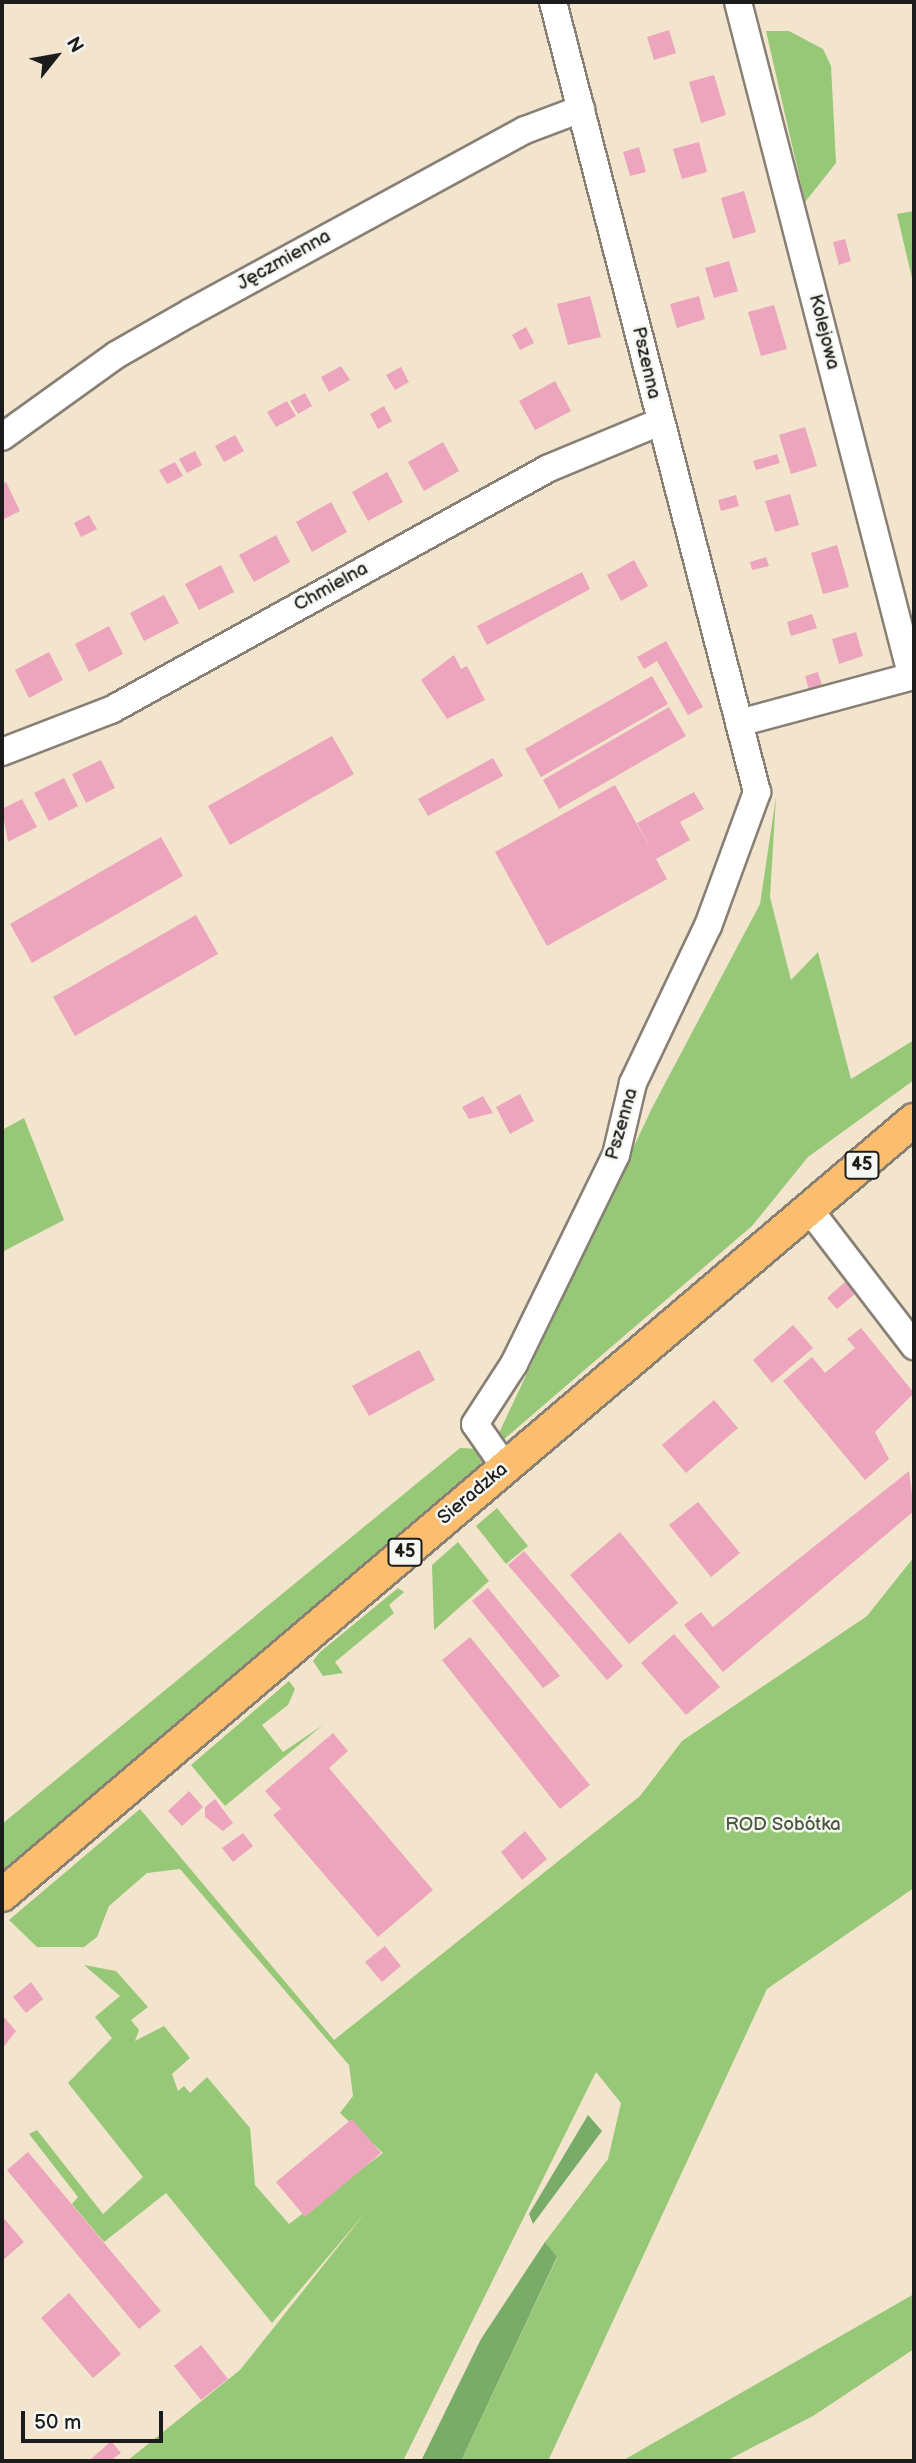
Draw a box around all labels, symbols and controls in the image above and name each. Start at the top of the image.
north arrow [21,21,91,91]
text: N [61,33,88,57]
street label: Jęczmienna [233,225,335,295]
street label: Kolejowa [804,292,844,372]
street label: Pszenna [627,325,665,401]
street label: Chmielna [290,557,372,617]
street label: Pszenna [601,1085,643,1163]
road number: 45 [844,1150,880,1180]
street label: Sieradzka [433,1458,513,1530]
road number: 45 [388,1538,422,1567]
park label: ROD Sobótka [725,1814,841,1836]
scale bar [24,2396,166,2440]
text: 50 m [34,2410,81,2435]

